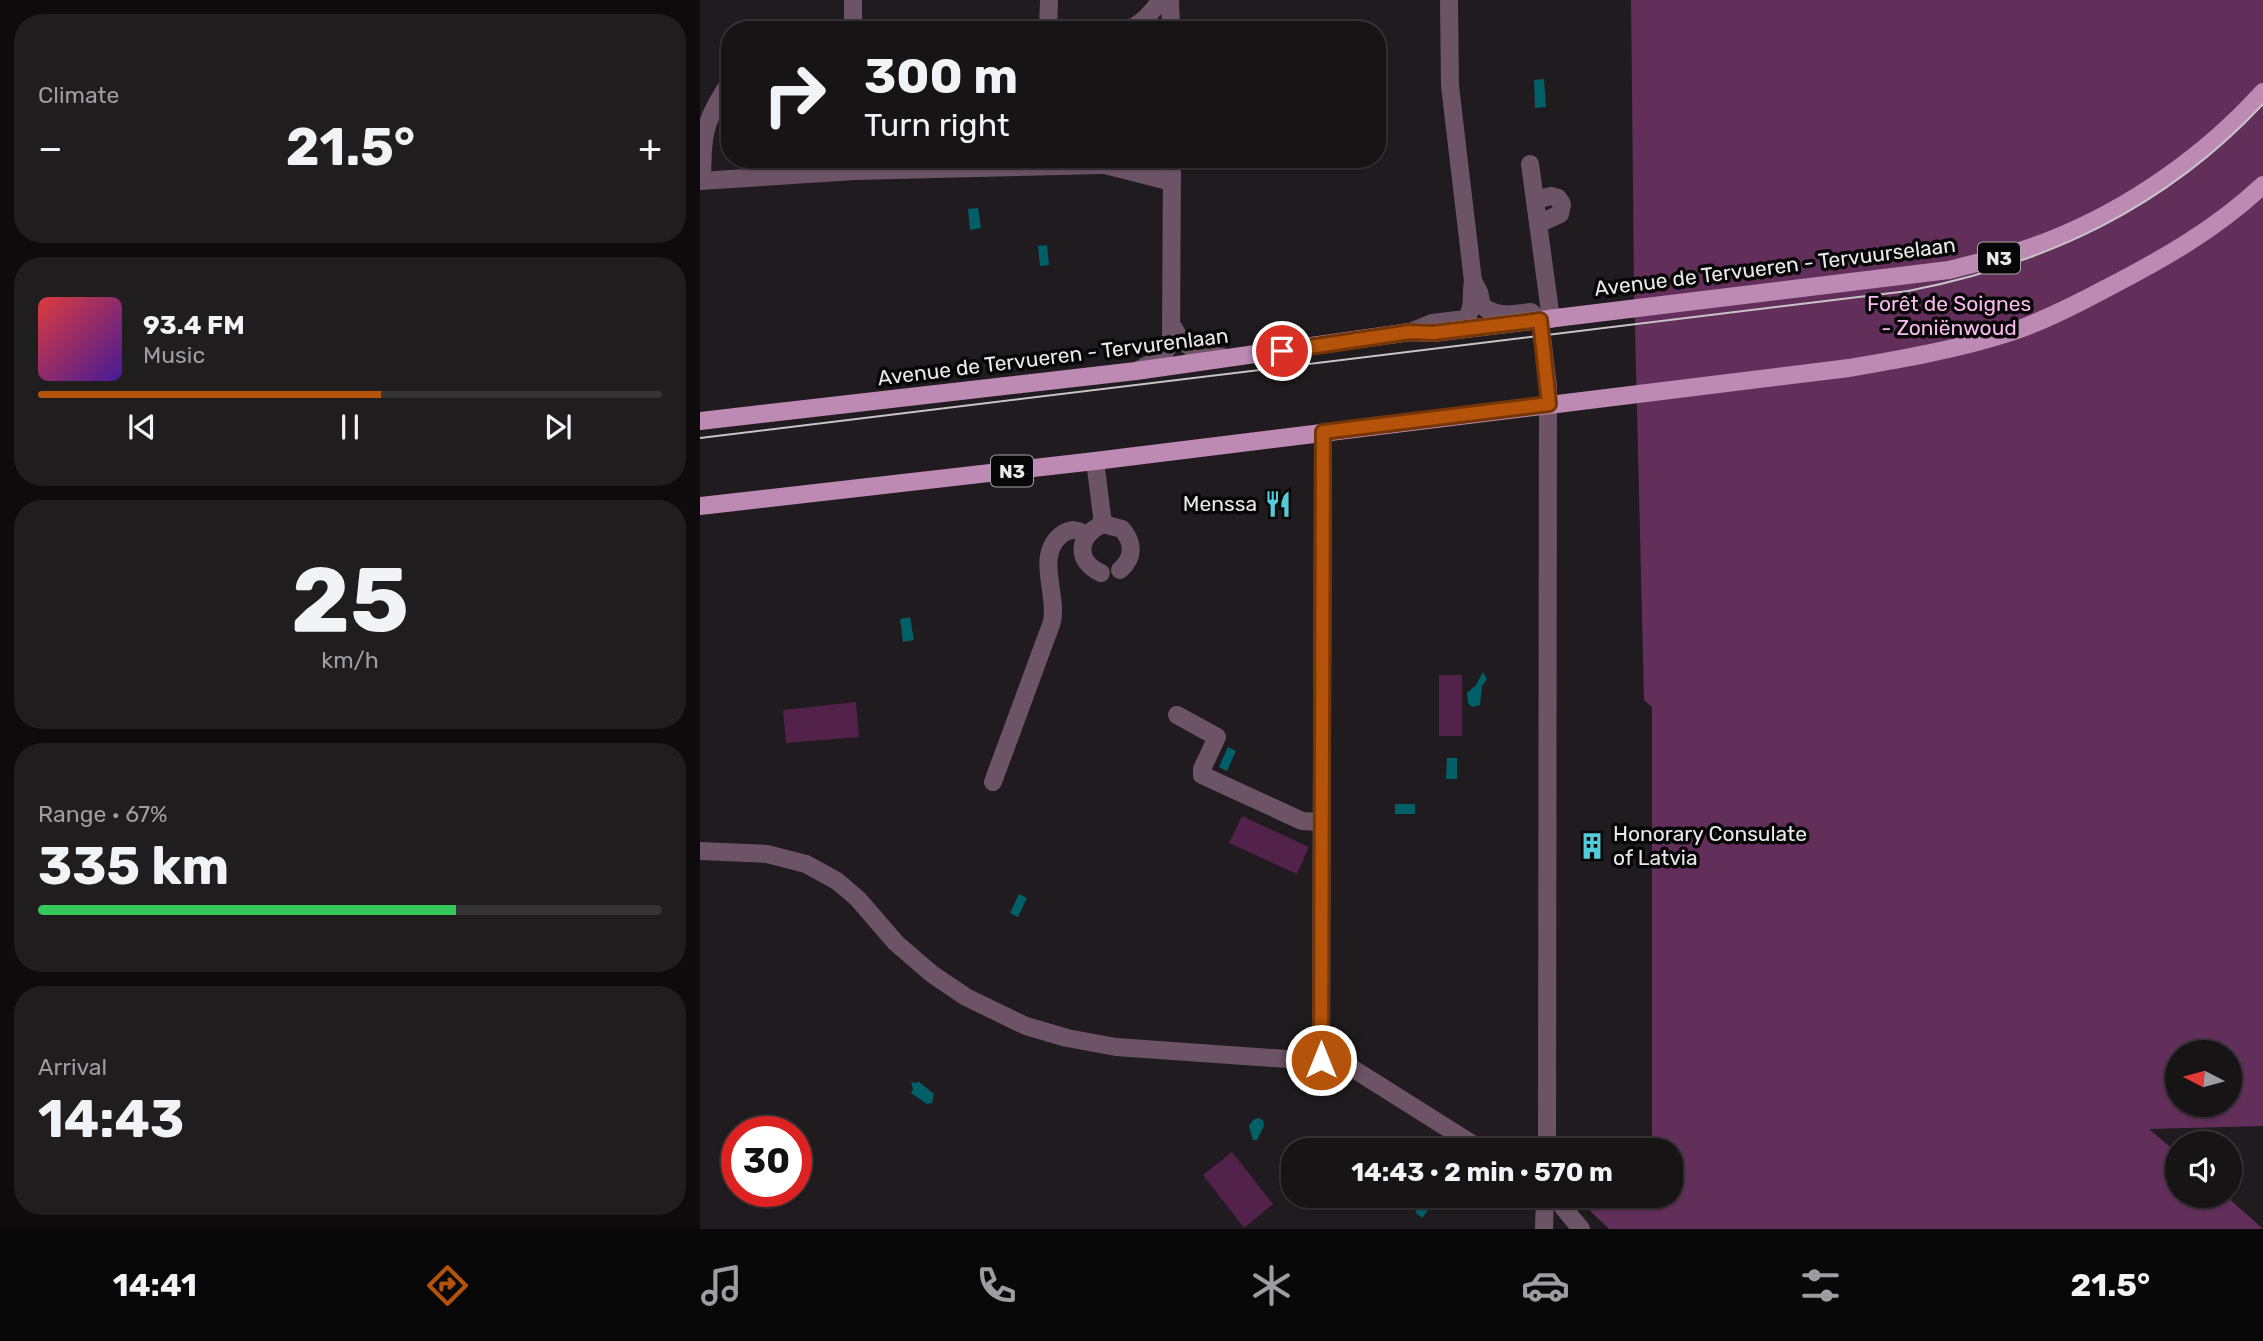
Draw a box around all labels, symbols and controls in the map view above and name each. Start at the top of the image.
text: 300 m [864,47,1018,105]
icon: right [749,49,840,140]
text: Climate [38,81,119,109]
text: Turn right [864,106,1009,144]
text: 21.5° [286,116,415,178]
text: − [38,125,63,171]
text: + [638,125,662,171]
street label: Avenue de Tervueren - Tervuurselaan [1593,232,1957,301]
road number: N3 [1978,242,2020,274]
park label: Forêt de Soignes - Zoniënwoud [1867,291,2031,340]
text: 93.4 FM [143,310,245,341]
pin [1252,321,1312,381]
street label: Avenue de Tervueren - Tervurenlaan [876,323,1230,390]
icon: arrive [1263,332,1301,370]
text: Music [143,341,205,369]
icon: previous [123,408,161,446]
icon: pause [331,408,369,446]
icon: next [539,408,577,446]
road number: N3 [991,456,1033,486]
restaurant icon: Menssa [1263,489,1293,519]
place label: Menssa [1183,491,1257,516]
text: 25 [291,546,409,654]
text: km/h [321,646,379,674]
text: Range · 67% [38,800,168,828]
place label: Honorary Consulate of Latvia [1613,821,1807,870]
building icon: Honorary Consulate of Latvia [1577,831,1607,861]
text: 335 km [38,835,229,897]
position arrow [1284,1023,1358,1097]
north arrow [2165,1040,2242,1116]
map controls [2165,1040,2242,1208]
text: Arrival [38,1053,107,1081]
text: 14:43 [38,1088,184,1150]
speed limit sign: 30 [721,1116,812,1207]
button: sound [2165,1131,2242,1208]
text: 14:43 · 2 min · 570 m [1351,1157,1613,1188]
icon: directions [423,1261,472,1310]
icon: music [697,1261,746,1310]
icon: phone [972,1261,1021,1310]
icon: climate [1247,1261,1296,1310]
icon: car [1521,1261,1570,1310]
icon: filters [1796,1261,1845,1310]
text: 14:41 [113,1266,197,1304]
text: 21.5° [2071,1266,2150,1304]

